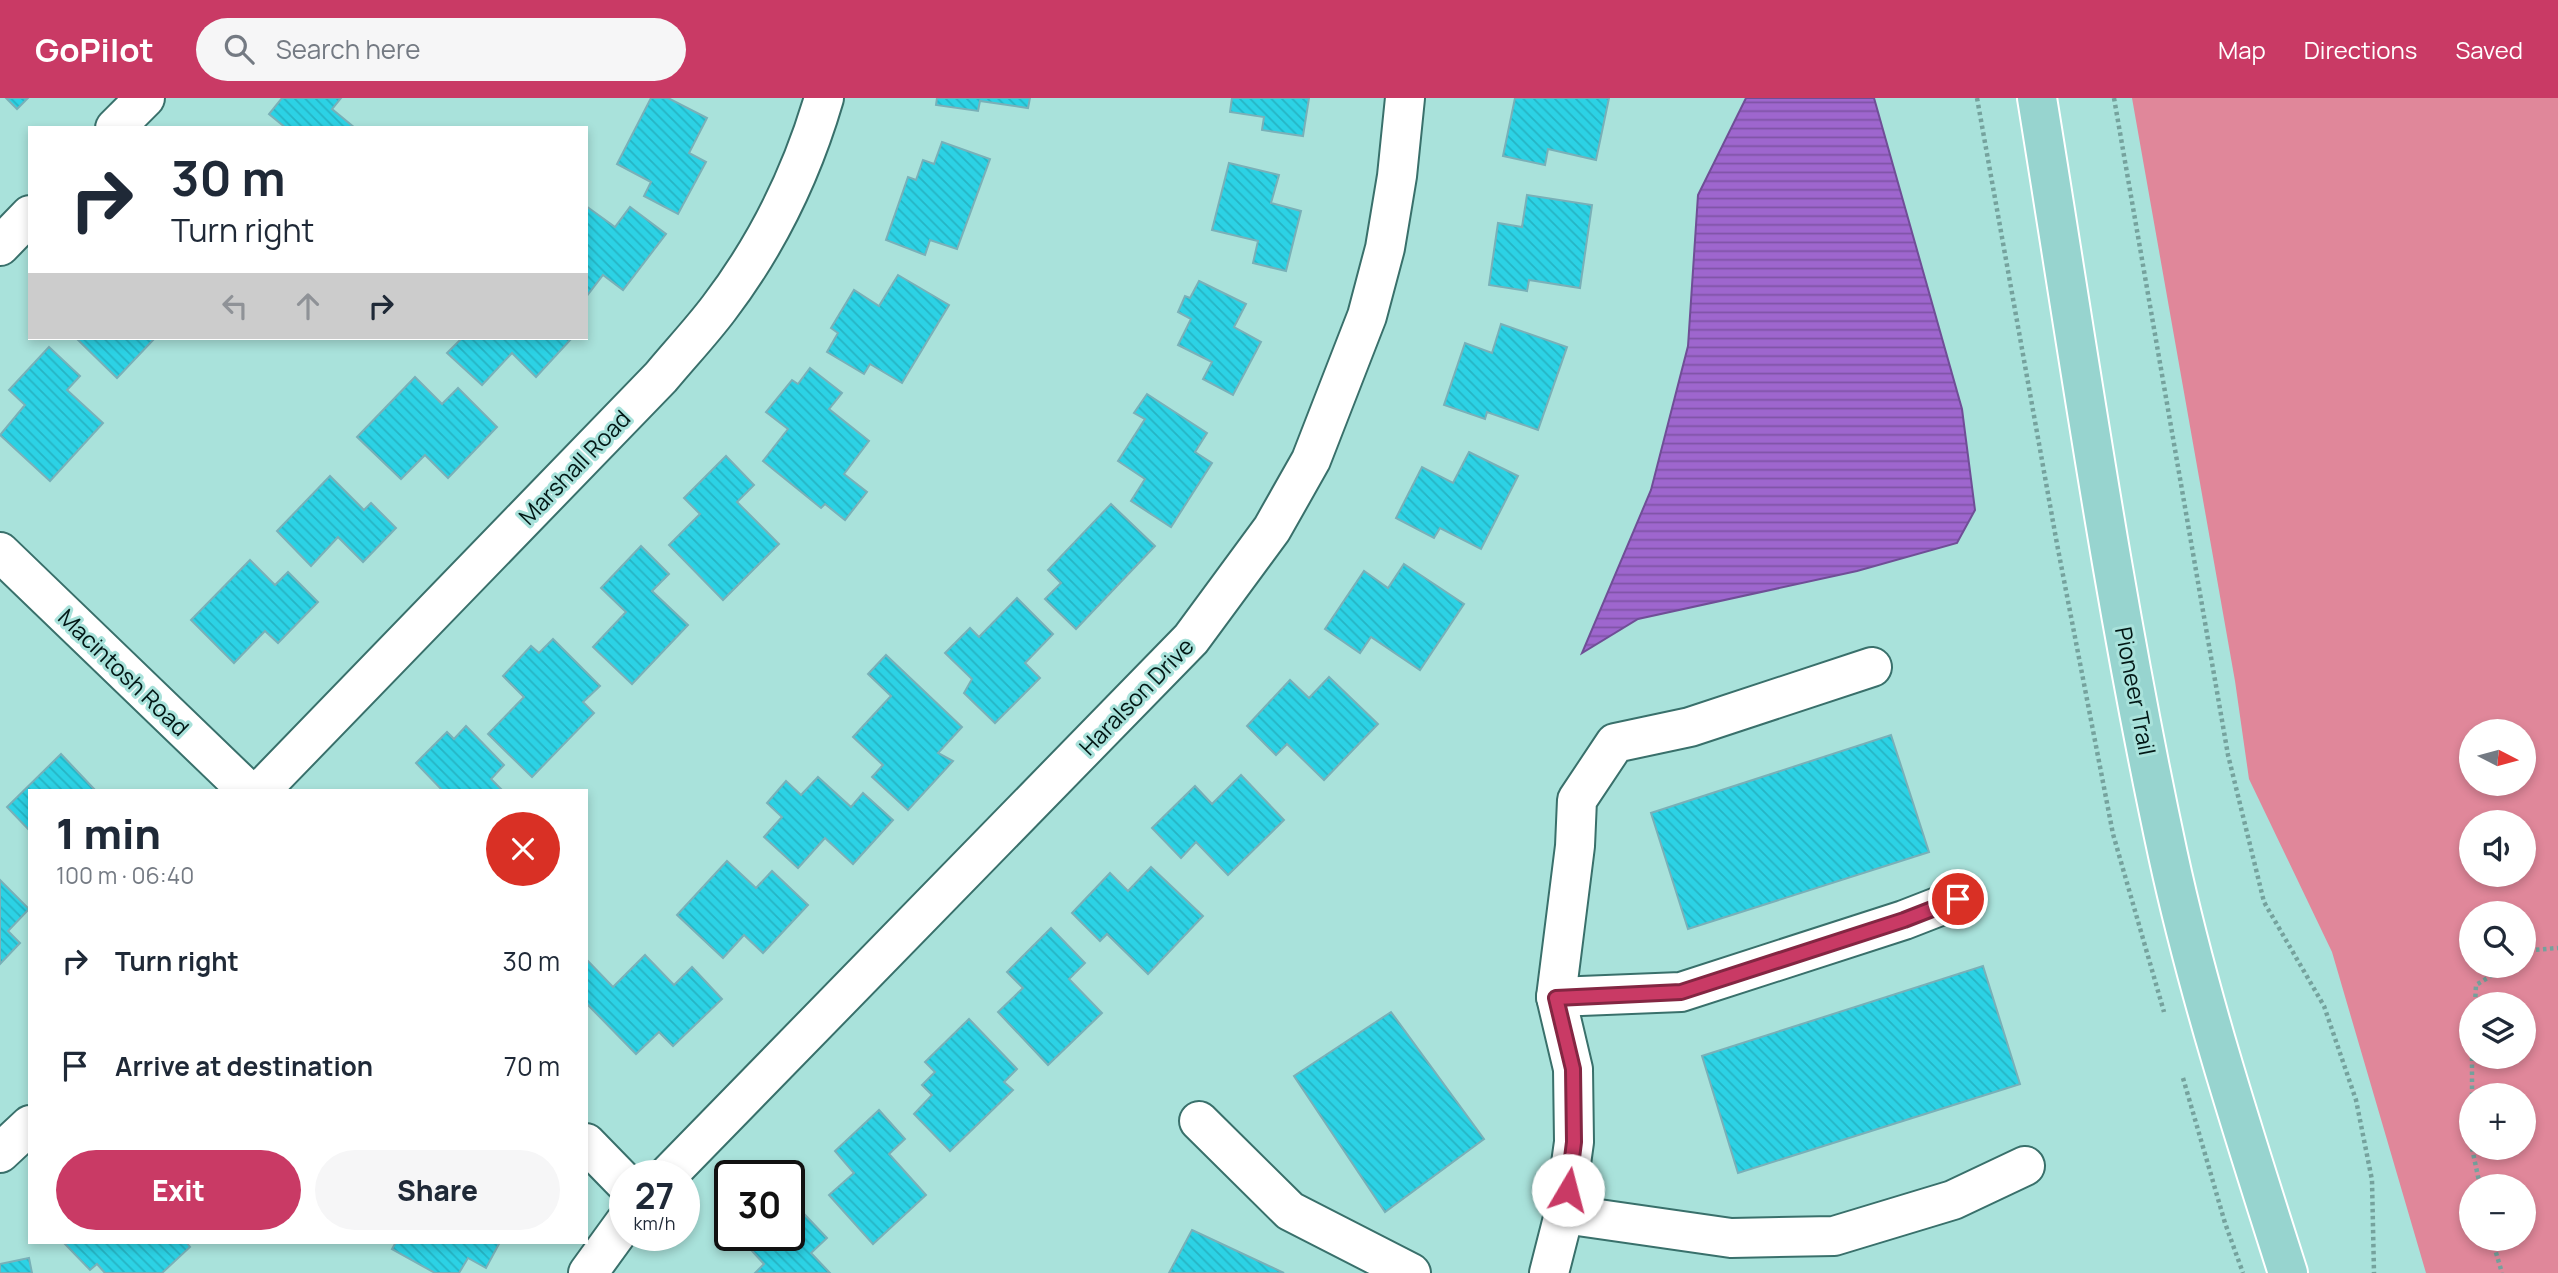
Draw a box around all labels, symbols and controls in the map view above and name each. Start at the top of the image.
search box [196,18,686,81]
text: GoPilot [35,27,154,72]
icon: search [220,30,258,68]
text: Search here [276,31,420,67]
text: Map [2218,33,2266,66]
text: Directions [2304,33,2417,66]
text: Saved [2455,33,2523,66]
text: 30 m [171,144,286,211]
icon: right [56,154,147,245]
text: Turn right [171,208,314,252]
icon: left [216,287,254,325]
icon: ahead [289,287,327,325]
icon: right [362,287,400,325]
street label: Marshall Road [511,403,637,531]
street label: Macintosh Road [52,601,196,743]
street label: Pioneer Trail [2108,624,2164,758]
street label: Haralson Drive [1072,630,1200,762]
north arrow [2459,719,2536,796]
map controls [2459,719,2536,1251]
text: 1 min [56,804,161,862]
button: sound [2459,810,2536,887]
button: close [486,812,560,886]
text: 100 m · 06:40 [56,859,194,891]
pin [1928,869,1988,929]
icon: arrive [1939,880,1977,918]
button: search [2459,901,2536,978]
icon: right [56,942,94,980]
text: Turn right [115,943,239,979]
text: 30 m [503,943,560,979]
button: layers [2459,992,2536,1069]
icon: arrive [56,1047,94,1085]
text: Arrive at destination [115,1048,373,1084]
text: 70 m [504,1048,560,1084]
button: + [2459,1083,2536,1160]
button: Exit [56,1150,301,1230]
button: Share [315,1150,560,1230]
position arrow [1531,1153,1605,1227]
speed limit sign: 30 [714,1160,805,1251]
text: 27 [635,1172,674,1220]
button: − [2459,1174,2536,1251]
text: km/h [634,1211,675,1235]

